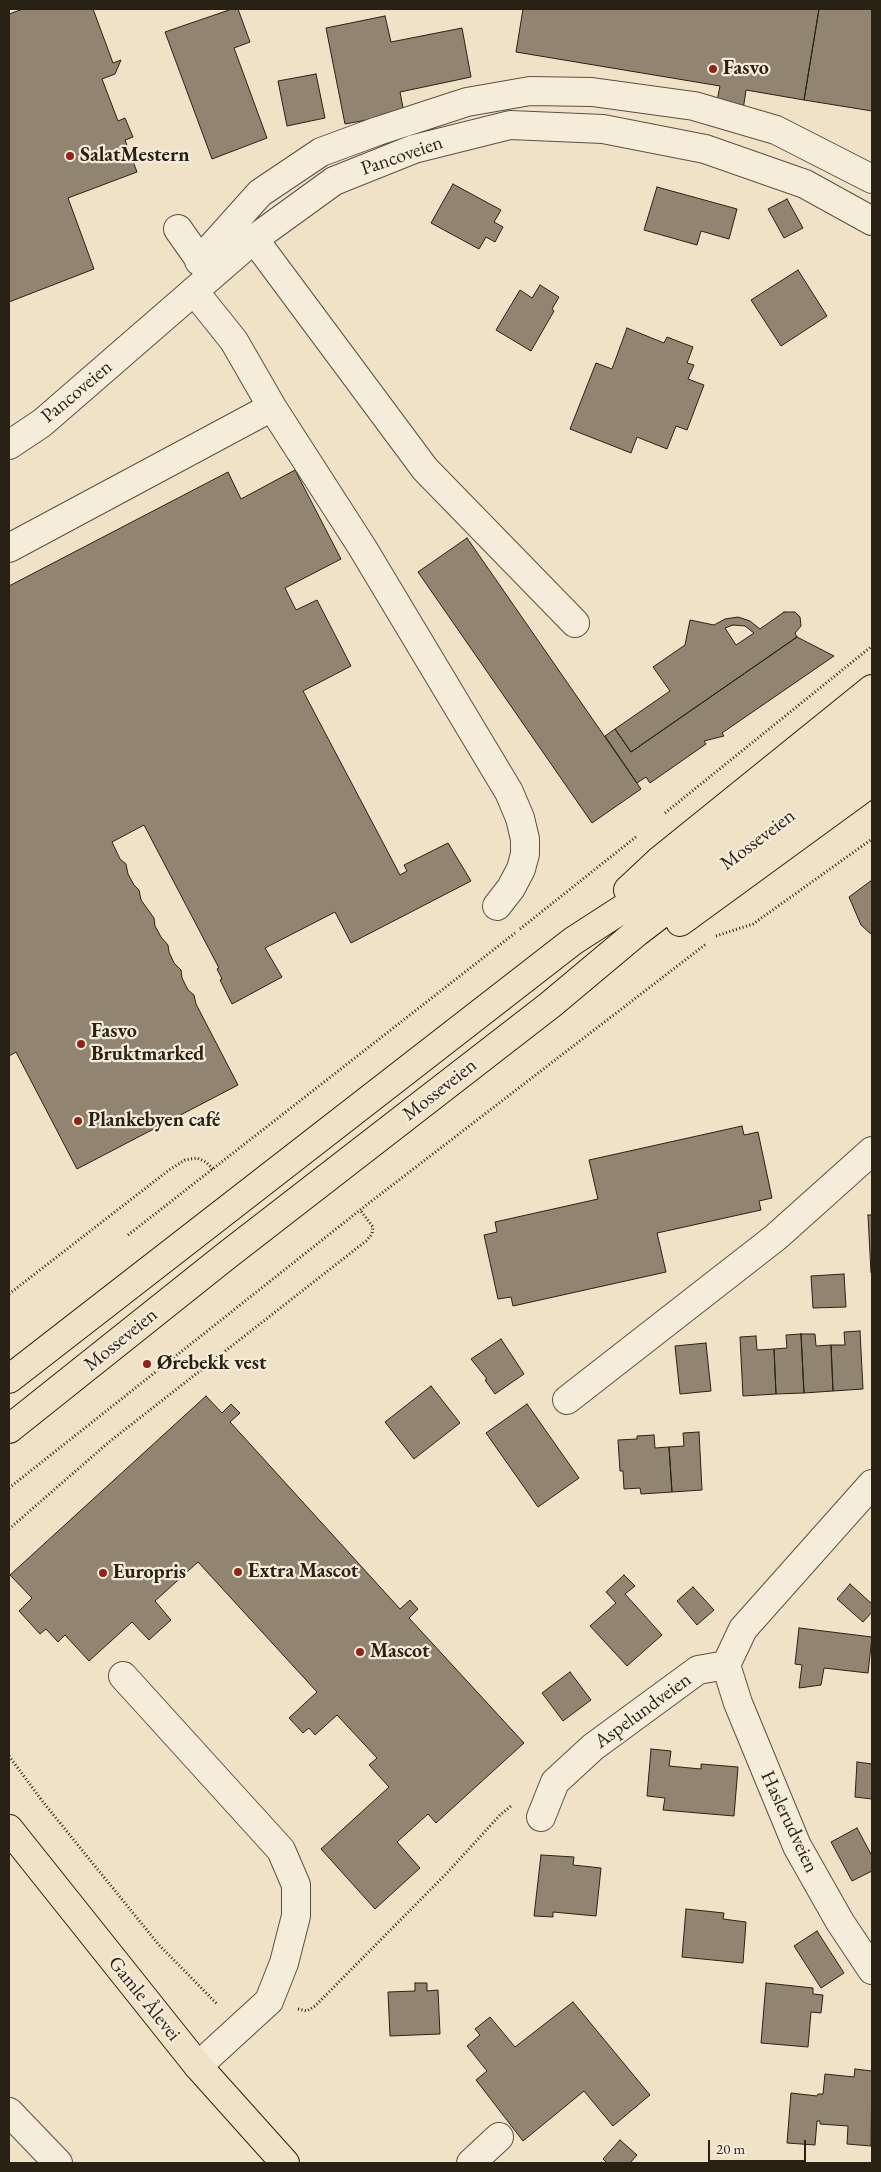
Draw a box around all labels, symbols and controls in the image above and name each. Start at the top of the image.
place label: Fasvo [723,57,769,81]
marker: Fasvo [707,63,719,75]
street label: Pancoveien [358,131,446,181]
place label: SalatMestern [80,144,190,168]
marker: SalatMestern [64,150,76,162]
street label: Pancoveien [37,355,117,429]
street label: Mosseveien [716,804,800,876]
place label: Fasvo Bruktmarked [91,1020,204,1067]
marker: Fasvo Bruktmarked [75,1038,87,1050]
street label: Mosseveien [398,1054,482,1126]
place label: Plankebyen café [88,1109,220,1133]
marker: Plankebyen café [72,1115,84,1127]
street label: Mosseveien [79,1303,163,1377]
place label: Ørebekk vest [157,1352,266,1376]
marker: Ørebekk vest [141,1358,153,1370]
place label: Extra Mascot [248,1560,358,1584]
place label: Europris [113,1561,186,1585]
marker: Extra Mascot [232,1566,244,1578]
marker: Europris [97,1567,109,1579]
place label: Mascot [370,1640,429,1664]
marker: Mascot [354,1646,366,1658]
street label: Aspelundveien [590,1668,696,1754]
street label: Haslerudveien [755,1767,823,1877]
street label: Gamle Ålevei [103,1952,185,2046]
scale bar [711,2130,808,2162]
text: 20 m [716,2139,745,2158]

